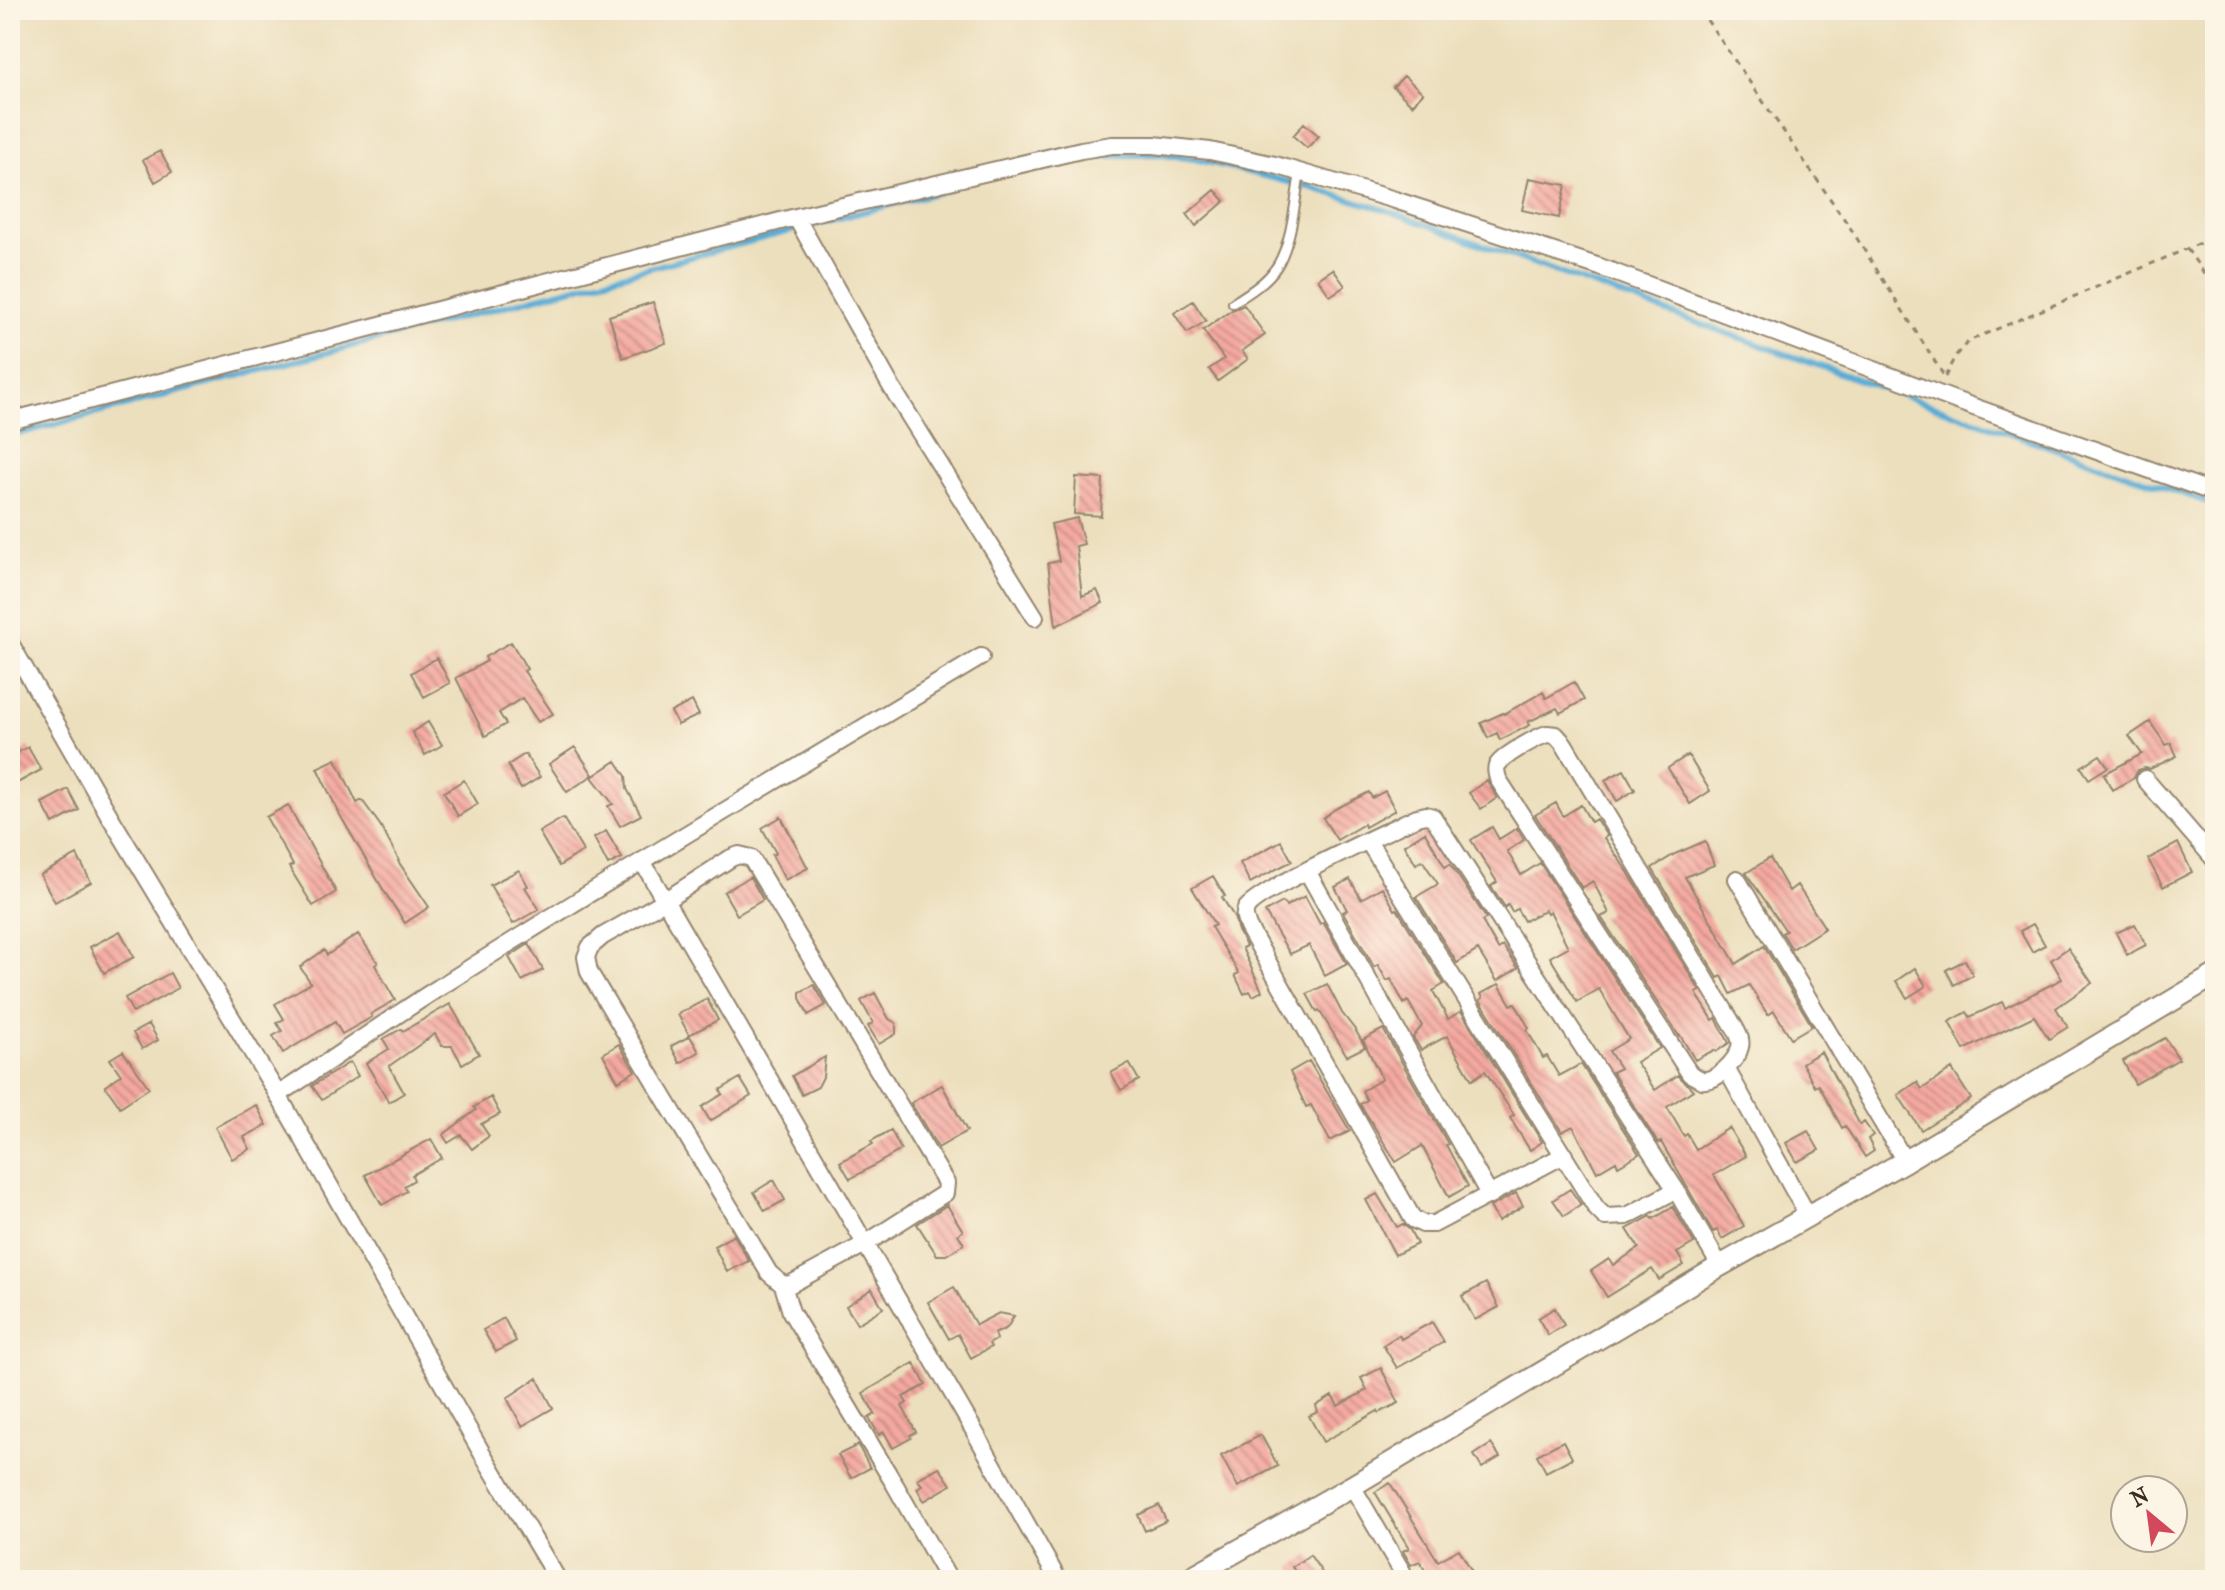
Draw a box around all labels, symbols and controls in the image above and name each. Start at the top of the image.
north arrow [2109,1474,2189,1554]
text: N [2126,1482,2154,1513]

